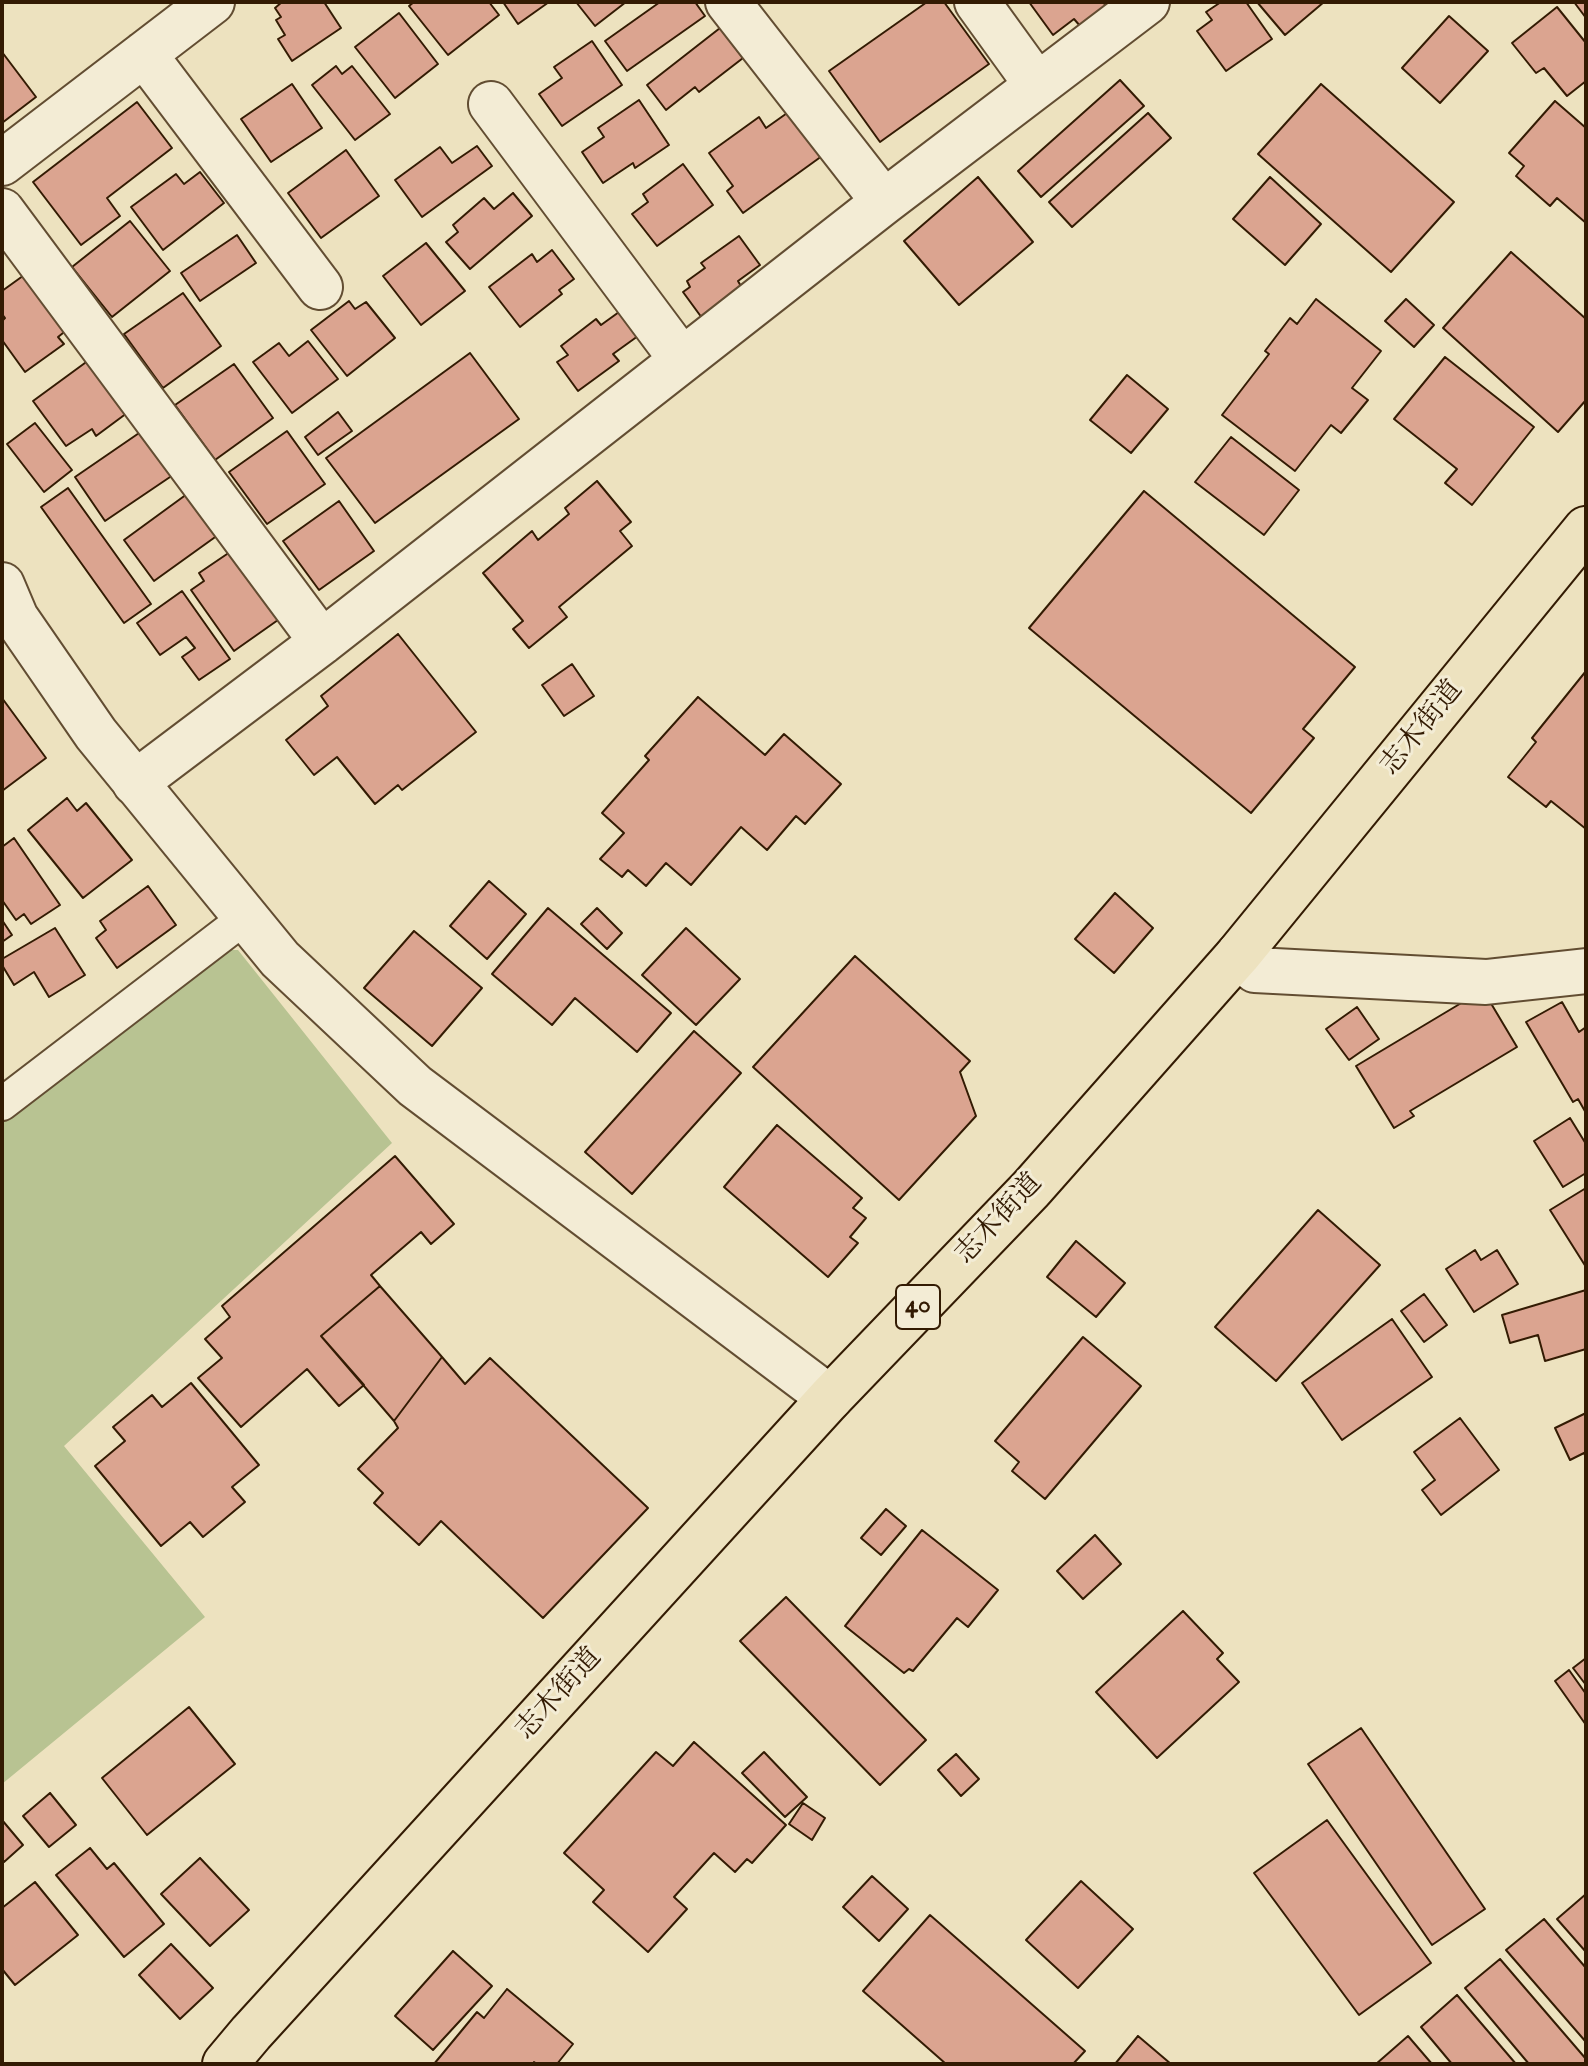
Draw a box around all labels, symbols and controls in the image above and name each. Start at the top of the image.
street label: 志木街道 [1375,675,1471,783]
street label: 志木街道 [950,1168,1050,1272]
road number: 40 [896,1285,940,1329]
street label: 志木街道 [510,1642,610,1748]

